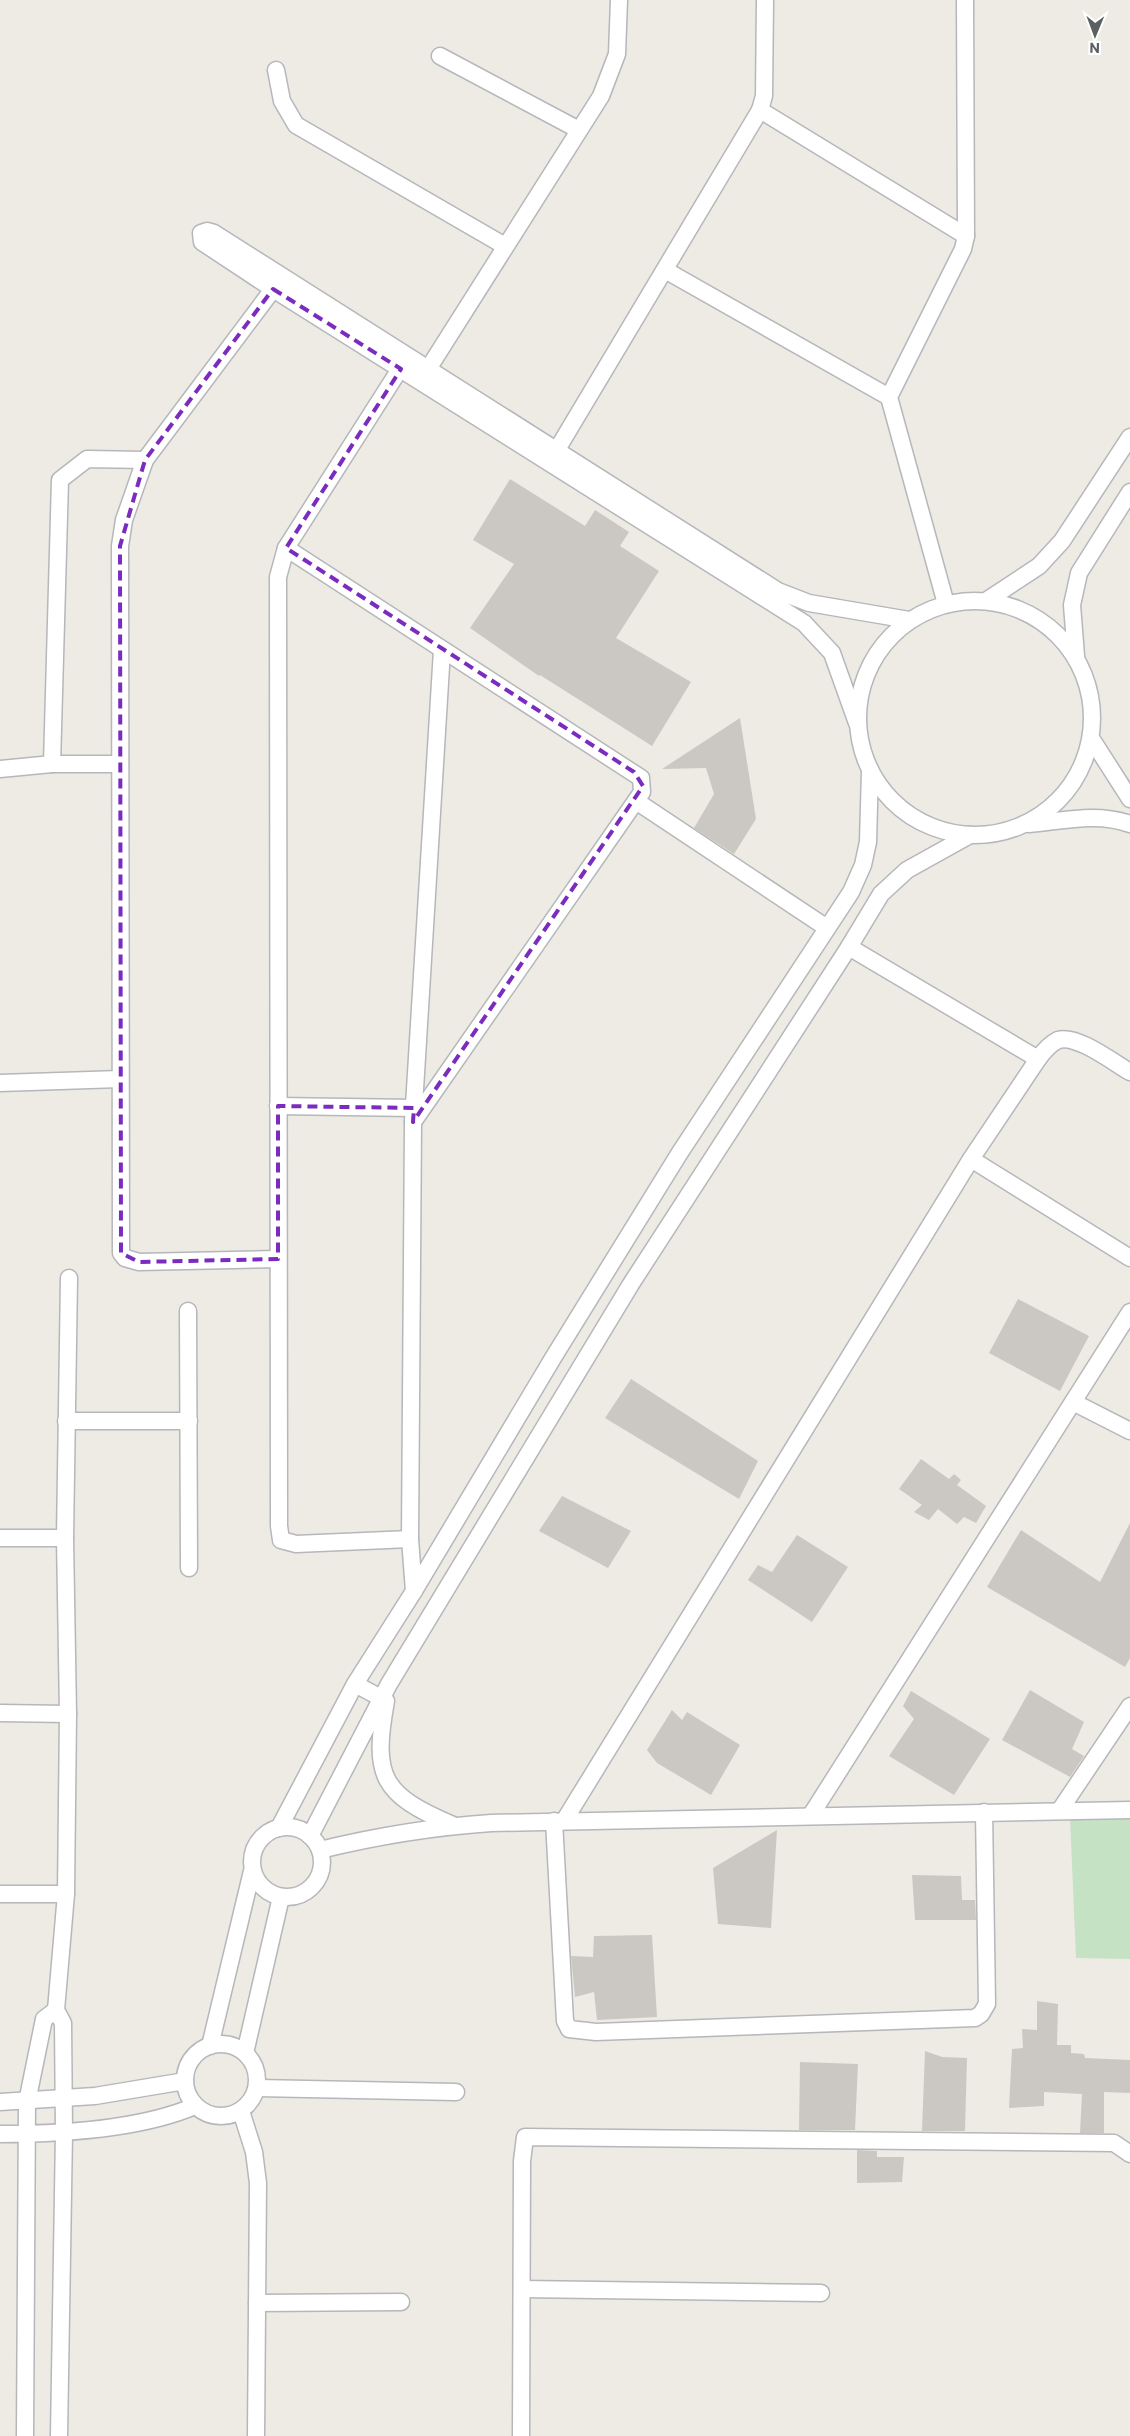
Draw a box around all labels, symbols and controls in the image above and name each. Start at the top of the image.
north arrow [1070,10,1120,60]
text: N [1089,40,1100,57]

